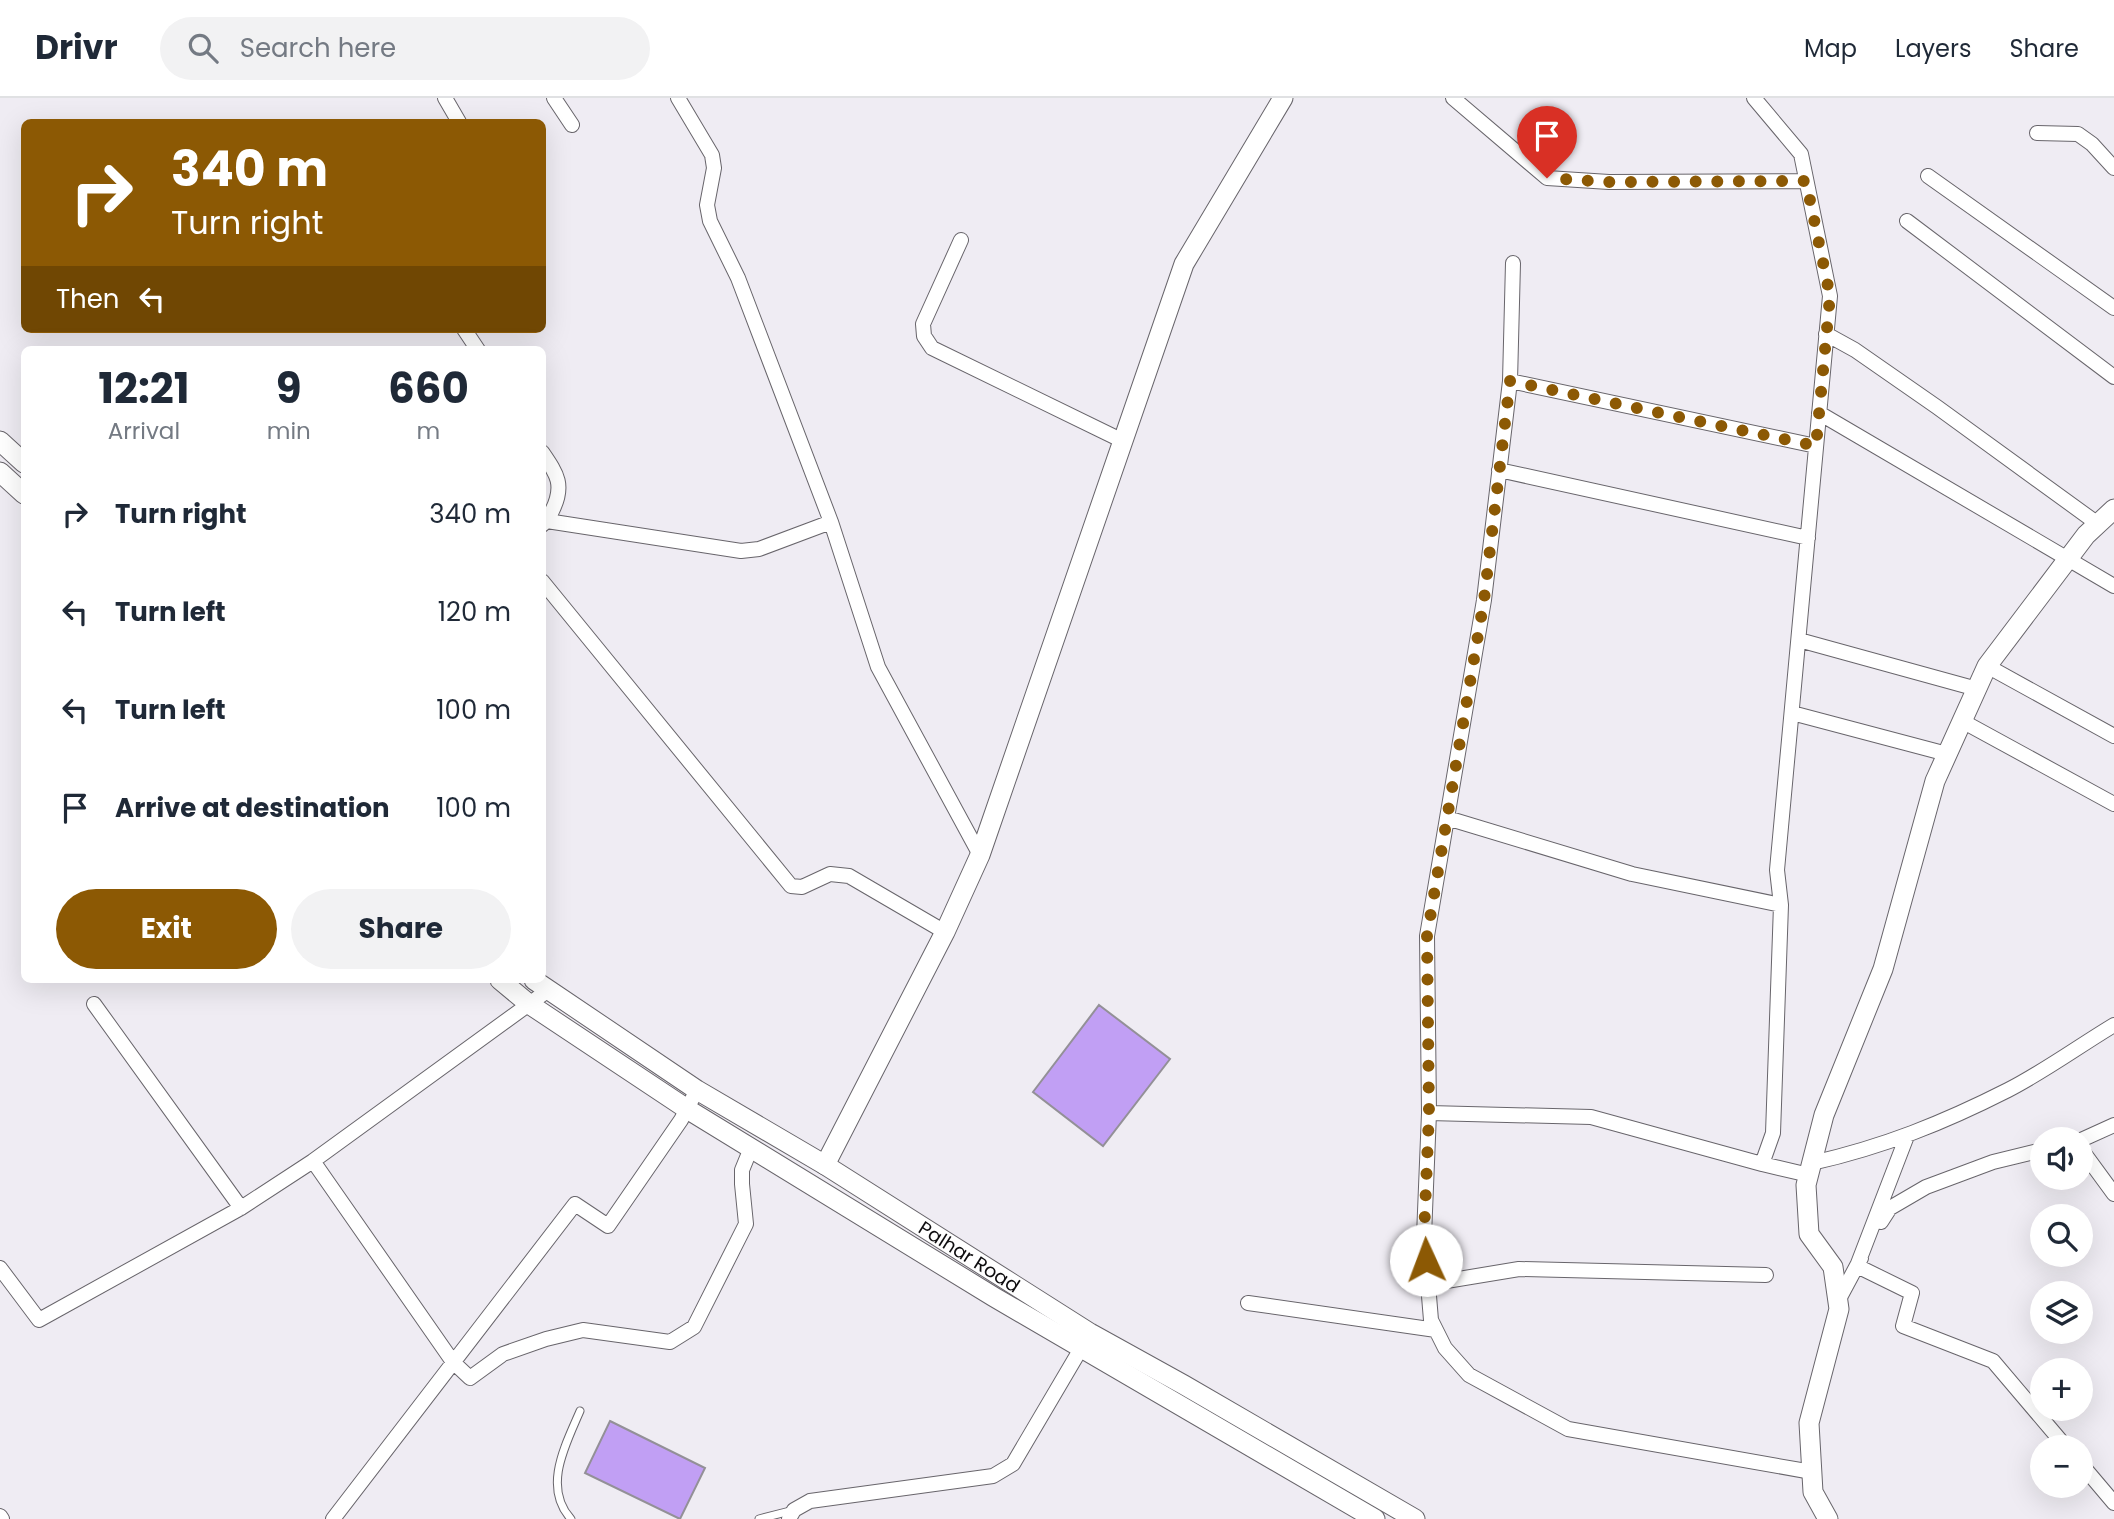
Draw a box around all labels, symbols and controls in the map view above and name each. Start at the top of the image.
search box [160,17,650,80]
text: Drivr [35,24,118,71]
icon: search [184,29,222,67]
text: Search here [240,30,396,66]
text: Map [1804,32,1857,65]
text: Layers [1895,32,1971,65]
text: Share [2009,32,2079,65]
pin [1517,106,1577,178]
icon: arrive [1528,117,1566,155]
text: 340 m [171,135,328,203]
icon: right [56,147,147,238]
text: Turn right [171,200,323,245]
icon: left [133,280,171,318]
text: Then [56,281,119,317]
text: 12:21 [98,359,190,418]
text: 9 [276,359,302,418]
text: 660 [388,359,469,418]
text: Arrival [108,415,180,447]
text: min [267,415,311,447]
text: m [417,415,440,447]
icon: right [56,495,94,533]
text: Turn right [115,496,247,532]
text: 340 m [429,496,511,532]
icon: left [56,593,94,631]
text: Turn left [115,594,226,630]
text: 120 m [438,594,511,630]
icon: left [56,691,94,729]
text: Turn left [115,692,226,728]
text: 100 m [436,692,511,728]
icon: arrive [56,789,94,827]
text: Arrive at destination [115,790,390,826]
text: 100 m [436,790,511,826]
button: Exit [56,889,277,969]
button: Share [291,889,511,969]
map controls [2030,1127,2093,1498]
button: sound [2030,1127,2093,1190]
button: search [2030,1204,2093,1267]
street label: Palhar Road [913,1215,1025,1299]
position arrow [1389,1223,1463,1297]
button: layers [2030,1281,2093,1344]
button: + [2030,1358,2093,1421]
button: − [2030,1435,2093,1498]

